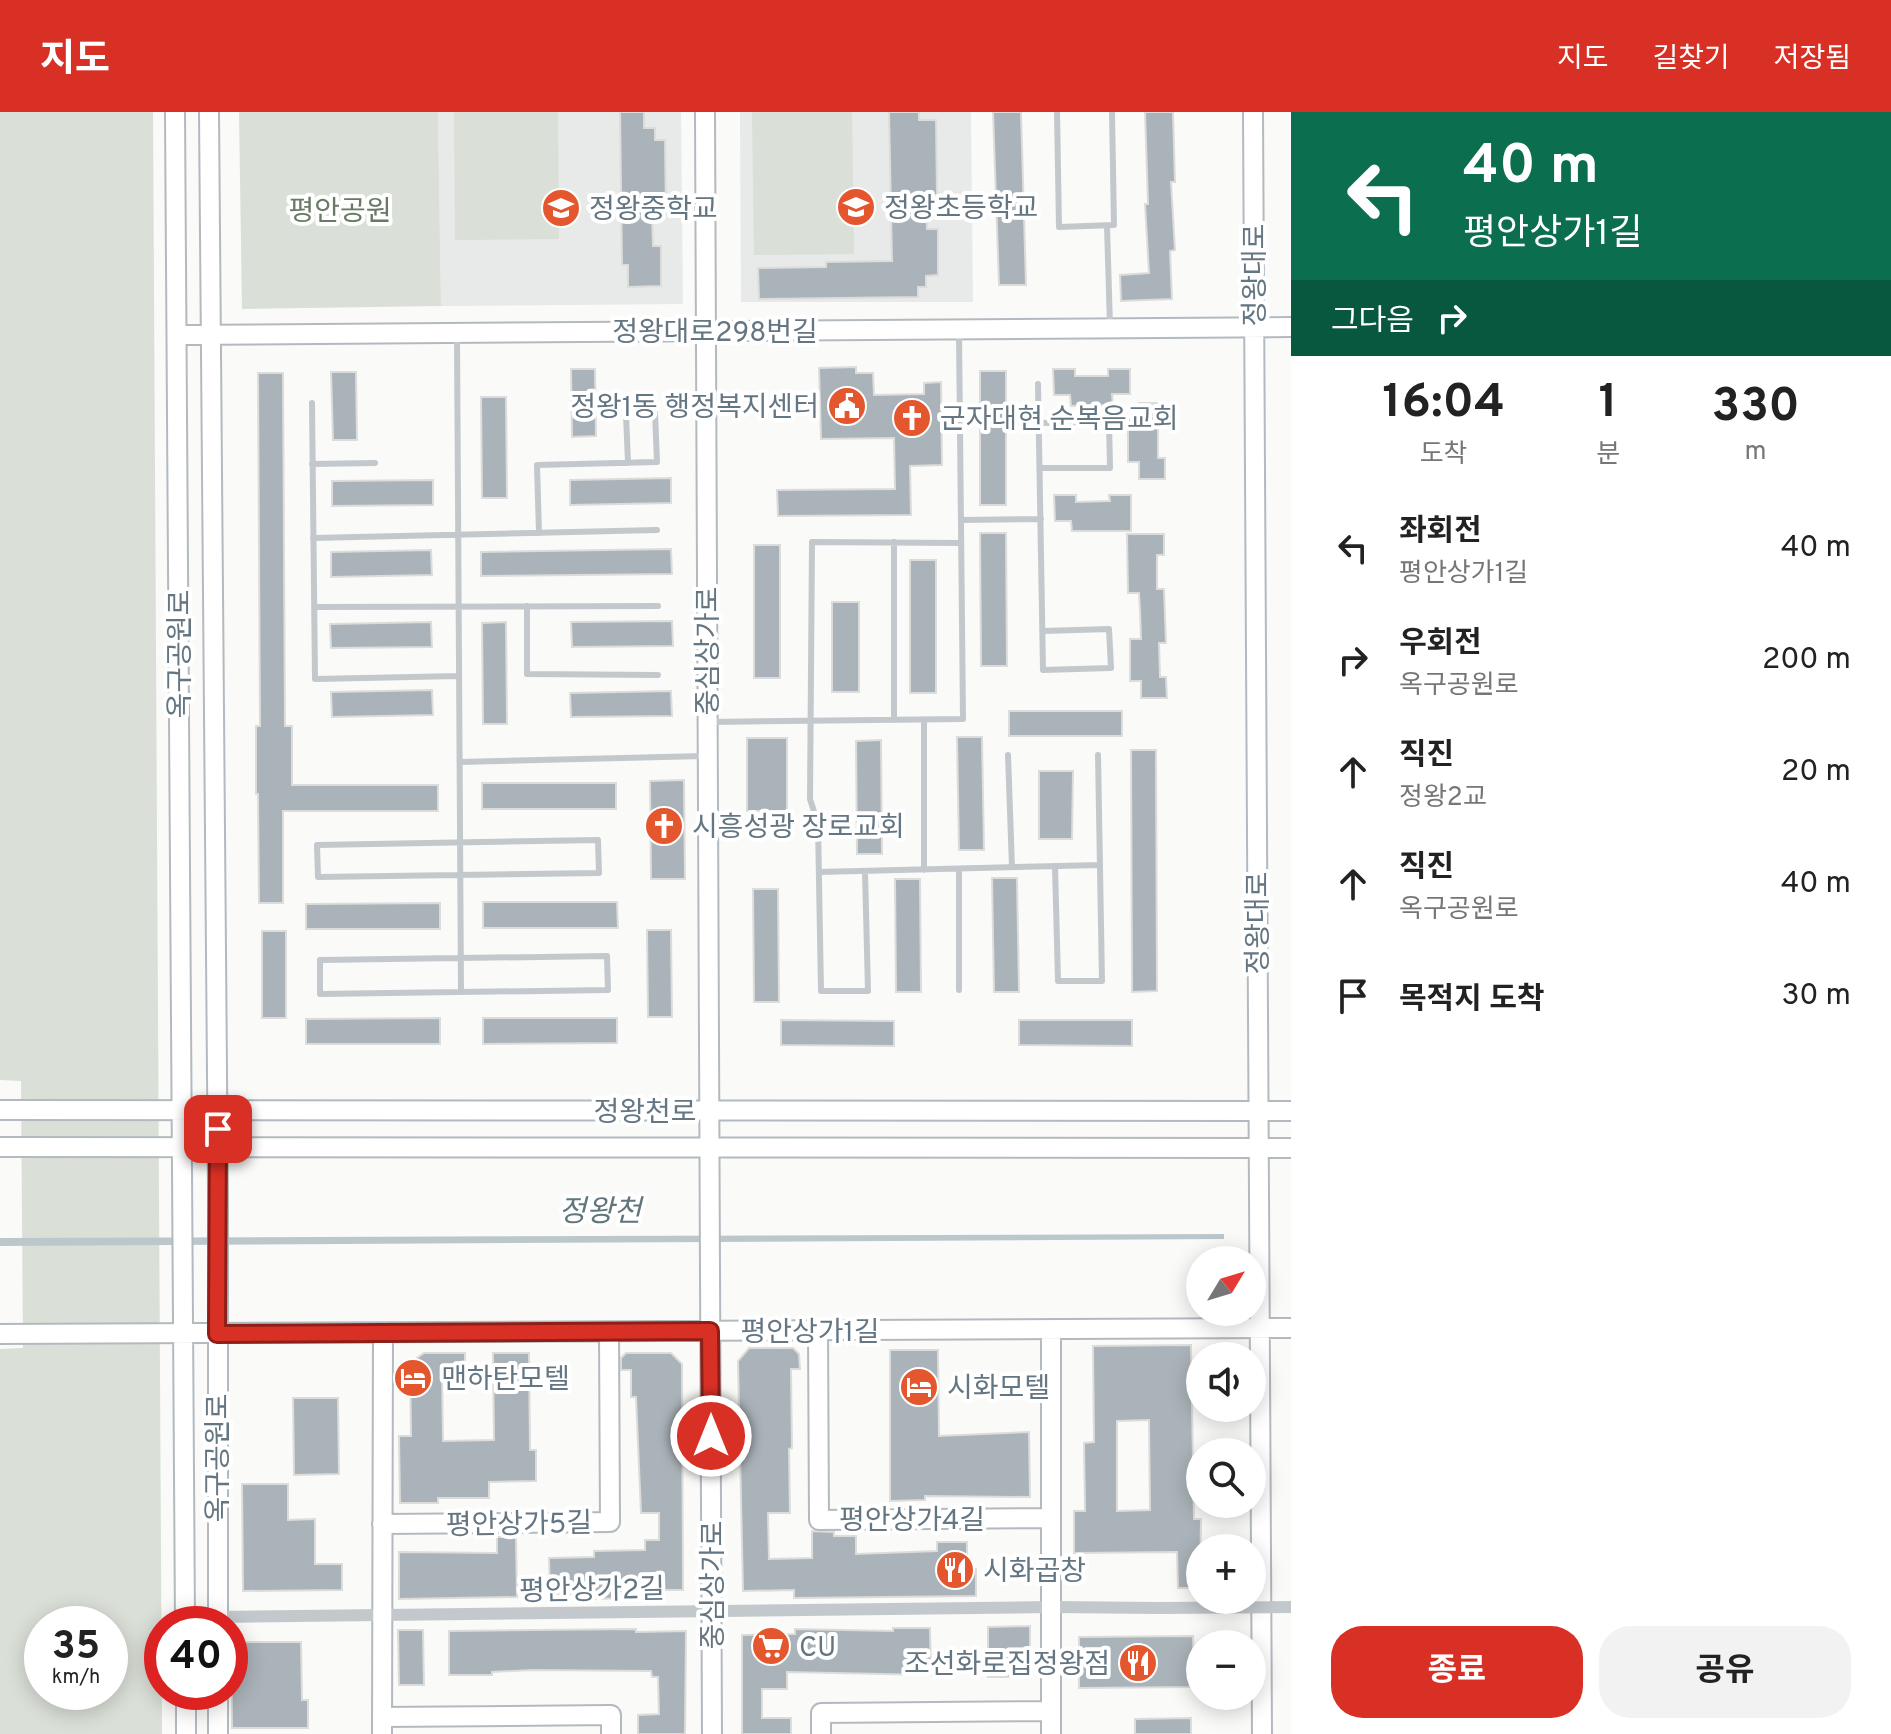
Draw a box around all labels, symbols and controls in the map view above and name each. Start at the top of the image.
text: 지도 [40,37,110,86]
text: 지도 [1557,42,1608,78]
text: 길찾기 [1652,42,1730,78]
text: 저장됨 [1774,42,1851,78]
text: 40 m [1463,133,1599,203]
icon: left [1331,144,1435,248]
school or university icon: 정왕초등학교 [835,186,877,228]
school or university icon: 정왕중학교 [540,187,582,229]
place label: 정왕초등학교 [884,192,1039,228]
place label: 정왕중학교 [589,193,718,229]
park label: 평안공원 [288,195,392,231]
text: 평안상가1길 [1463,212,1642,258]
street label: 정왕대로 [1239,223,1275,327]
icon: right [1430,296,1474,340]
text: 그다음 [1331,304,1414,341]
street label: 정왕대로298번길 [612,316,818,352]
text: 16:04 [1382,374,1505,434]
text: 1 [1599,374,1618,434]
text: 330 [1711,378,1800,438]
public building icon: 정왕1동 행정복지센터 [826,385,868,427]
place label: 정왕1동 행정복지센터 [570,391,819,427]
church icon: 군자대현 순복음교회 [891,397,933,439]
place label: 군자대현 순복음교회 [940,403,1178,439]
text: m [1745,436,1767,469]
text: 도착 [1420,439,1468,472]
text: 분 [1596,439,1620,472]
text: 좌회전 [1399,514,1482,551]
icon: left [1331,526,1375,570]
text: 40 m [1781,530,1851,567]
text: 평안상가1길 [1399,558,1528,591]
street label: 중심상가로 [692,587,728,715]
street label: 옥구공원로 [164,590,200,718]
text: 우회전 [1399,626,1482,663]
icon: right [1331,638,1375,682]
text: 200 m [1762,642,1851,679]
text: 옥구공원로 [1399,670,1519,703]
text: 직진 [1399,738,1454,775]
icon: ahead [1331,750,1375,794]
text: 20 m [1781,754,1851,791]
text: 정왕2교 [1399,782,1487,815]
church icon: 시흥성광 장로교회 [643,805,685,847]
place label: 시흥성광 장로교회 [692,811,905,847]
text: 직진 [1399,850,1454,887]
icon: ahead [1331,862,1375,906]
text: 40 m [1781,866,1851,903]
street label: 정왕대로 [1242,871,1278,975]
text: 옥구공원로 [1399,894,1519,927]
icon: arrive [1331,974,1375,1018]
text: 30 m [1782,978,1851,1015]
text: 목적지 도착 [1399,982,1545,1019]
pin [184,1095,252,1163]
street label: 정왕천로 [593,1096,697,1132]
icon: arrive [196,1107,240,1151]
water label: 정왕천 [559,1195,645,1232]
north arrow [1186,1246,1266,1326]
map controls [1186,1246,1266,1710]
street label: 평안상가1길 [740,1316,880,1352]
button: sound [1186,1342,1266,1422]
hotel icon: 맨하탄모텔 [392,1357,434,1399]
place label: 맨하탄모텔 [441,1363,570,1399]
hotel icon: 시화모텔 [898,1366,940,1408]
place label: 시화모텔 [947,1372,1050,1408]
street label: 옥구공원로 [202,1394,238,1522]
position arrow [669,1394,753,1478]
button: search [1186,1438,1266,1518]
street label: 평안상가4길 [839,1504,985,1540]
street label: 평안상가5길 [446,1507,592,1545]
street label: 중심상가로 [697,1521,733,1649]
button: + [1186,1534,1266,1614]
restaurant icon: 시화곱창 [934,1549,976,1591]
place label: 시화곱창 [983,1555,1086,1591]
street label: 평안상가2길 [519,1573,665,1611]
speed limit sign: 40 [144,1606,248,1710]
text: 35 [52,1623,100,1673]
supermarket icon: CU [750,1625,792,1667]
button: 종료 [1331,1626,1583,1718]
button: 공유 [1599,1626,1851,1718]
button: − [1186,1630,1266,1710]
place label: CU [799,1631,836,1667]
restaurant icon: 조선화로집정왕점 [1117,1642,1159,1684]
place label: 조선화로집정왕점 [904,1648,1110,1684]
text: km/h [52,1665,100,1691]

